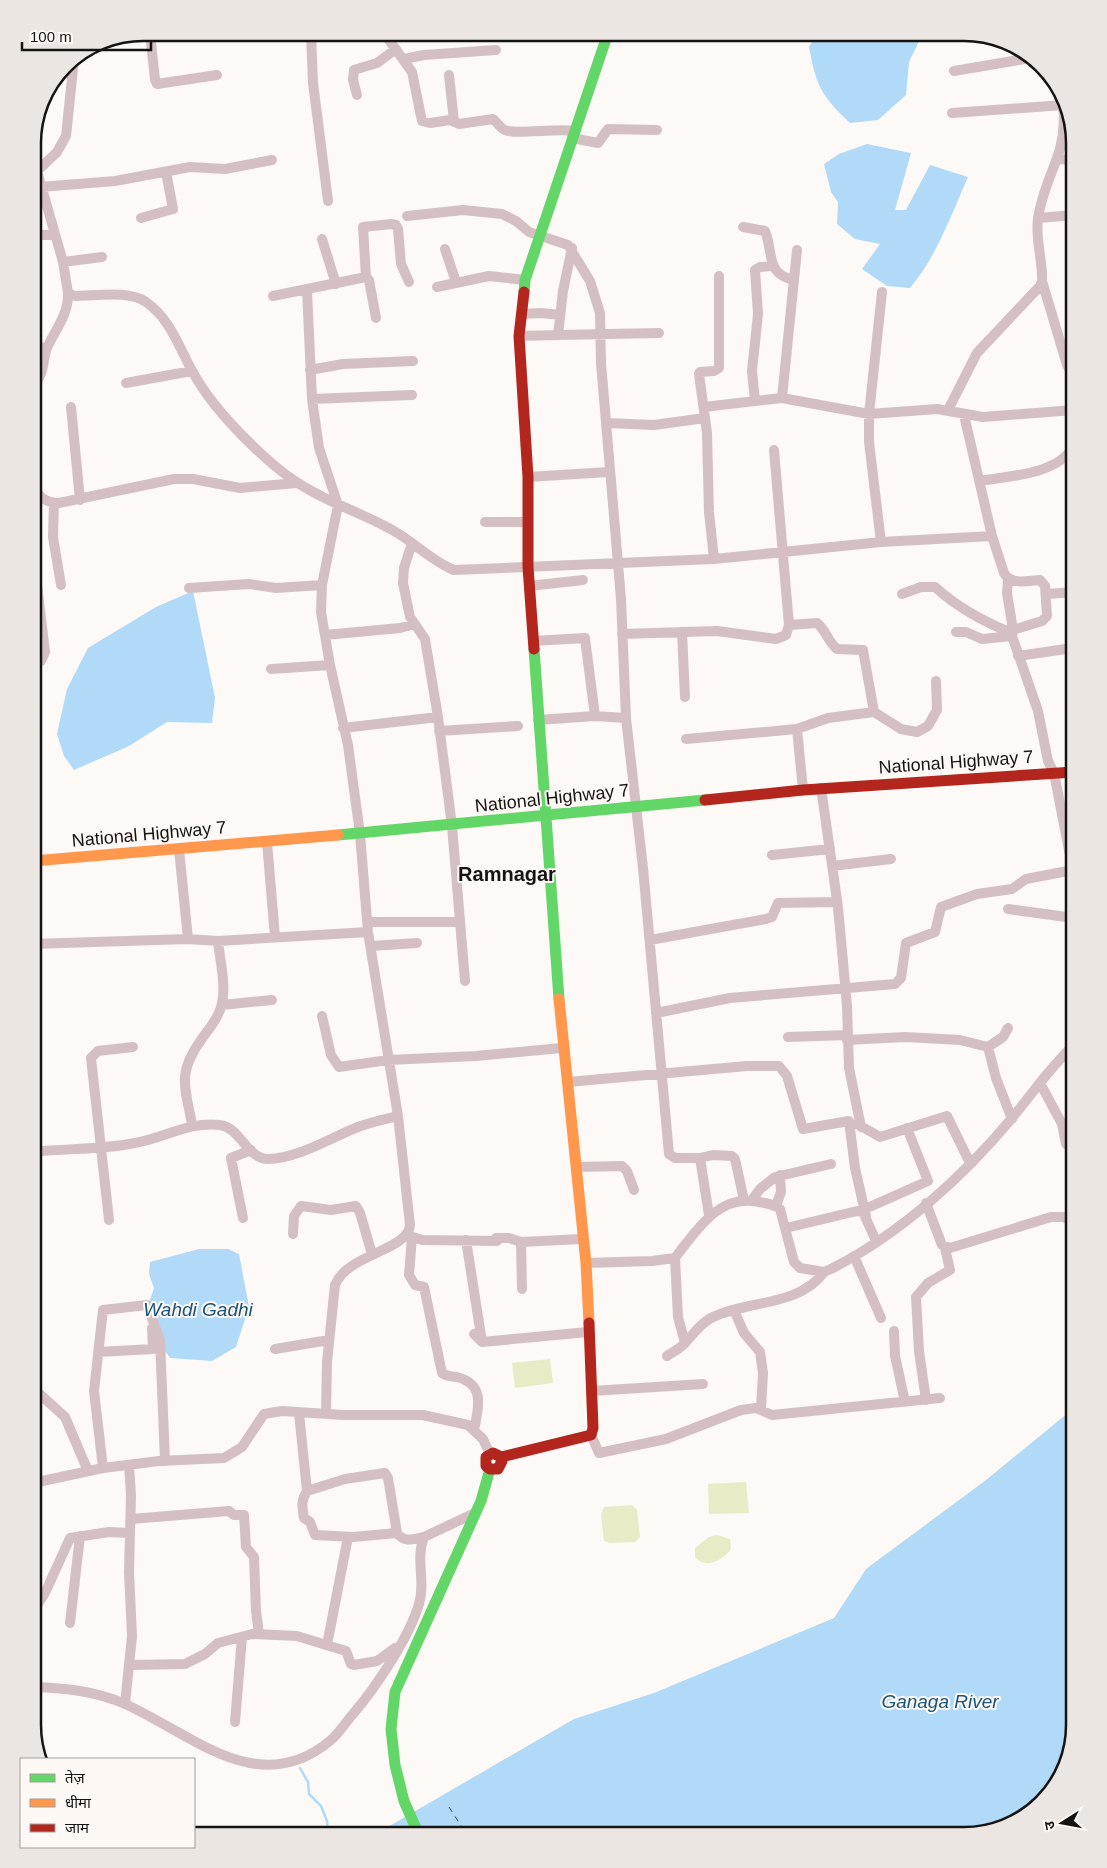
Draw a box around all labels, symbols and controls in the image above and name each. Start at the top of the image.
scale bar [22,20,151,52]
text: 100 m [30,28,72,45]
street label: National Highway 7 [878,747,1034,777]
street label: National Highway 7 [474,780,630,816]
street label: National Highway 7 [71,817,227,851]
district label: Ramnagar [458,863,556,885]
water label: Wahdi Gadhi [143,1299,254,1320]
water label: Ganaga River [881,1691,999,1712]
legend [20,1758,195,1848]
text: तेज़ [65,1769,86,1786]
text: धीमा [65,1794,92,1811]
north arrow [1037,1798,1087,1848]
text: जाम [65,1819,90,1836]
text: उ [1040,1819,1058,1831]

